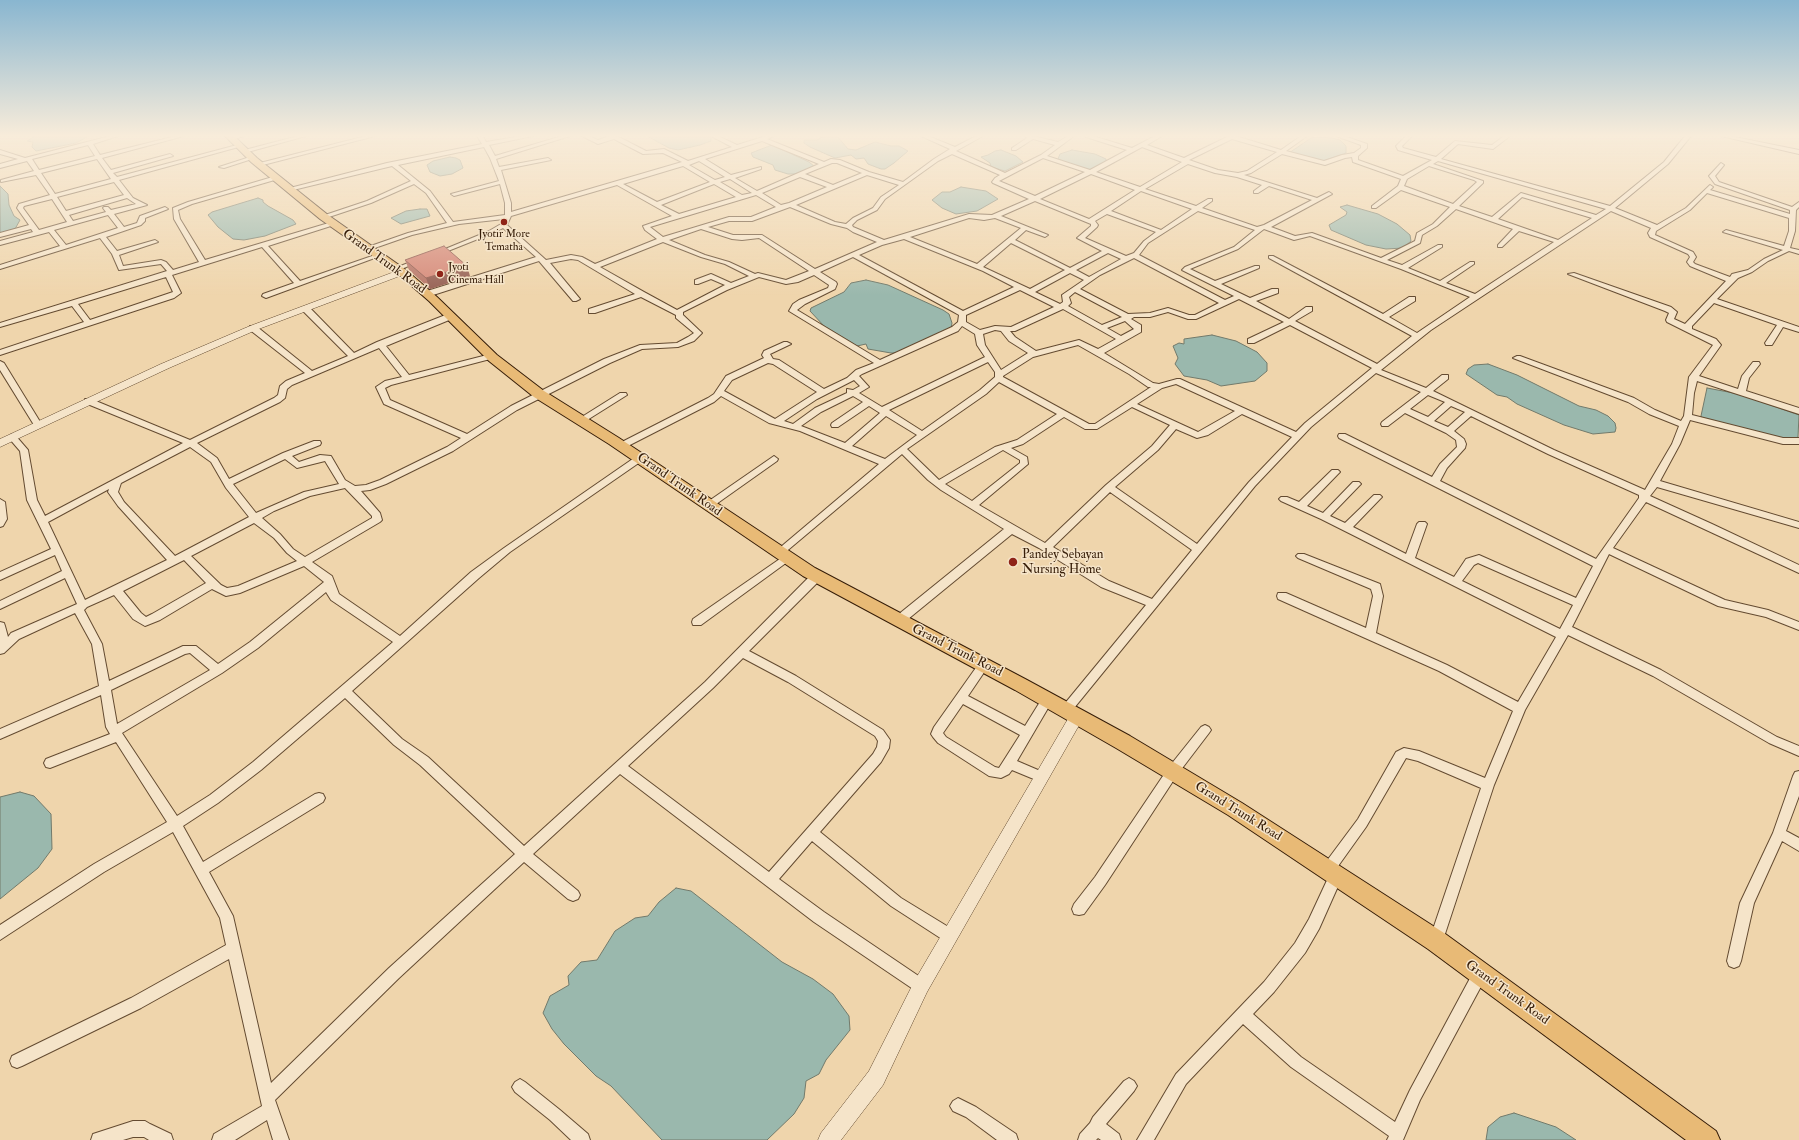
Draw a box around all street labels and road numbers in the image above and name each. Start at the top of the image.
street label: Grand Trunk Road [339,226,429,298]
street label: Grand Trunk Road [634,450,724,520]
street label: Grand Trunk Road [909,621,1005,681]
street label: Grand Trunk Road [1192,779,1284,845]
street label: Grand Trunk Road [1462,957,1552,1029]

